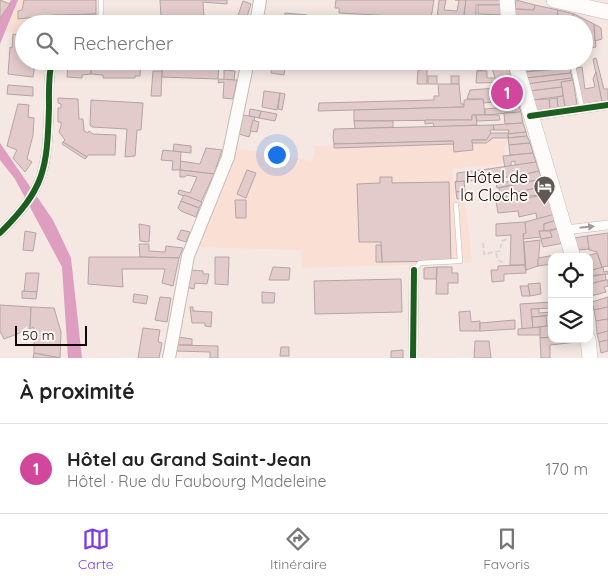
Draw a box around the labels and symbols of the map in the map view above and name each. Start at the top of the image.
pin: 1 [491,74,523,112]
your location [264,142,290,168]
place label: Hôtel de la Cloche [460,167,528,205]
hotel icon: Hôtel de la Cloche [532,174,556,205]
one-way arrow [579,223,595,231]
scale bar [15,323,88,346]

